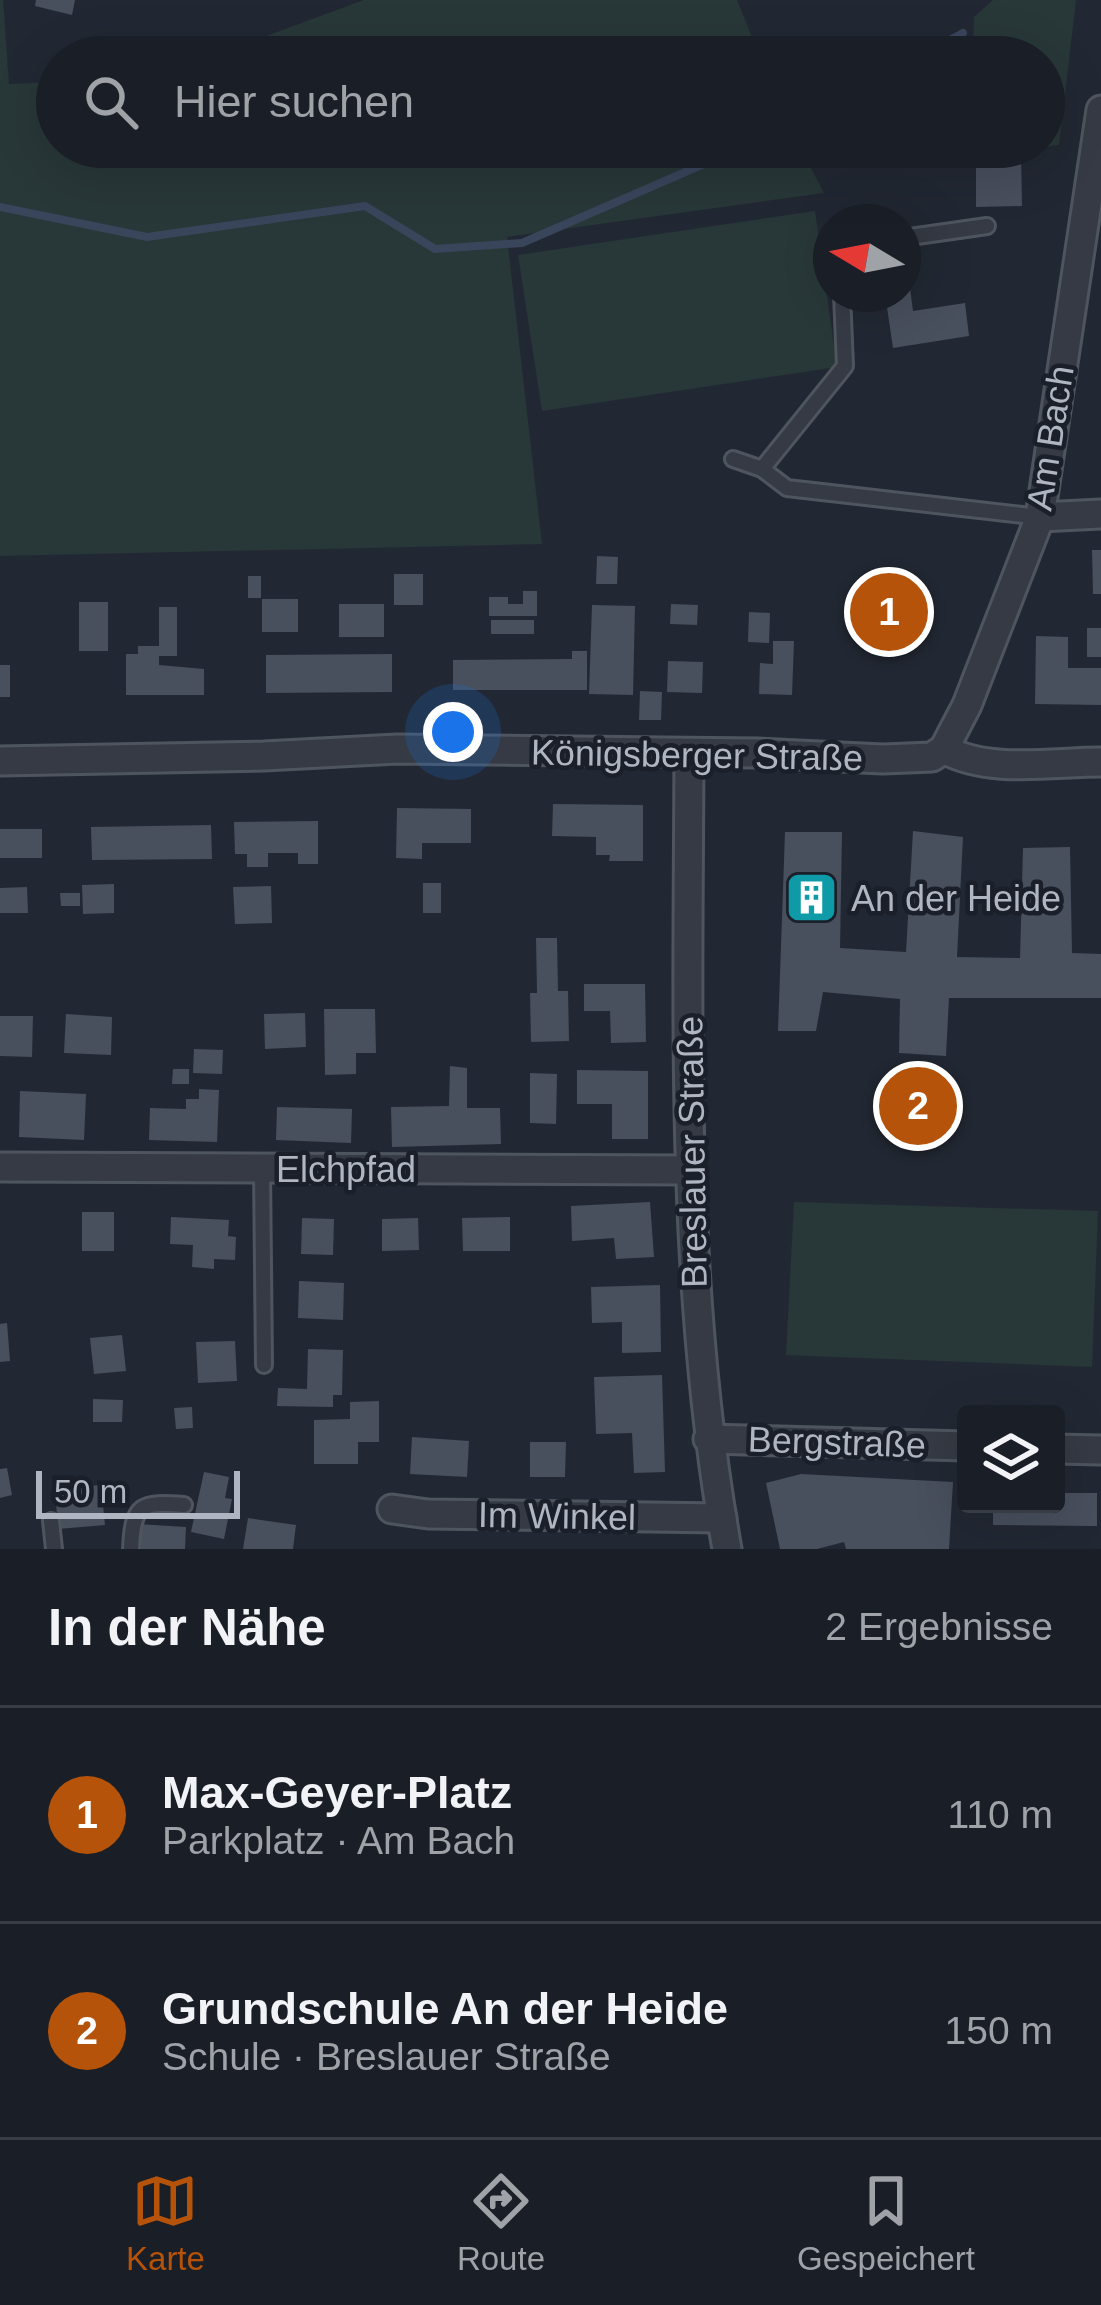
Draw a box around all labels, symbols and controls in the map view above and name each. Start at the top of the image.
search box [36,36,1065,168]
icon: search [78,69,144,135]
text: Hier suchen [174,76,414,127]
north arrow [813,204,921,312]
street label: Am Bach [1018,363,1082,513]
pin: 1 [850,567,928,657]
your location [423,702,483,762]
street label: Königsberger Straße [531,732,863,778]
building icon: An der Heide [784,870,840,926]
place label: An der Heide [851,878,1061,919]
street label: Breslauer Straße [669,1016,715,1288]
pin: 2 [879,1061,957,1151]
street label: Elchpfad [276,1149,416,1190]
map controls [957,1405,1065,1513]
button: layers [957,1405,1065,1513]
street label: Bergstraße [747,1418,927,1466]
scale bar [36,1465,240,1518]
text: 50 m [54,1473,127,1510]
street label: Im Winkel [478,1494,636,1538]
text: In der Nähe [48,1599,326,1656]
text: 2 Ergebnisse [825,1605,1053,1648]
text: Max-Geyer-Platz [162,1767,512,1818]
text: 1 [76,1793,98,1836]
text: 110 m [948,1793,1053,1836]
text: Parkplatz · Am Bach [162,1819,515,1862]
text: Grundschule An der Heide [162,1983,728,2034]
text: 2 [76,2009,98,2052]
text: 150 m [945,2009,1053,2052]
text: Schule · Breslauer Straße [162,2035,611,2078]
tab: Karte [126,2168,205,2278]
tab: Route [457,2168,545,2278]
tab: Gespeichert [797,2168,975,2278]

